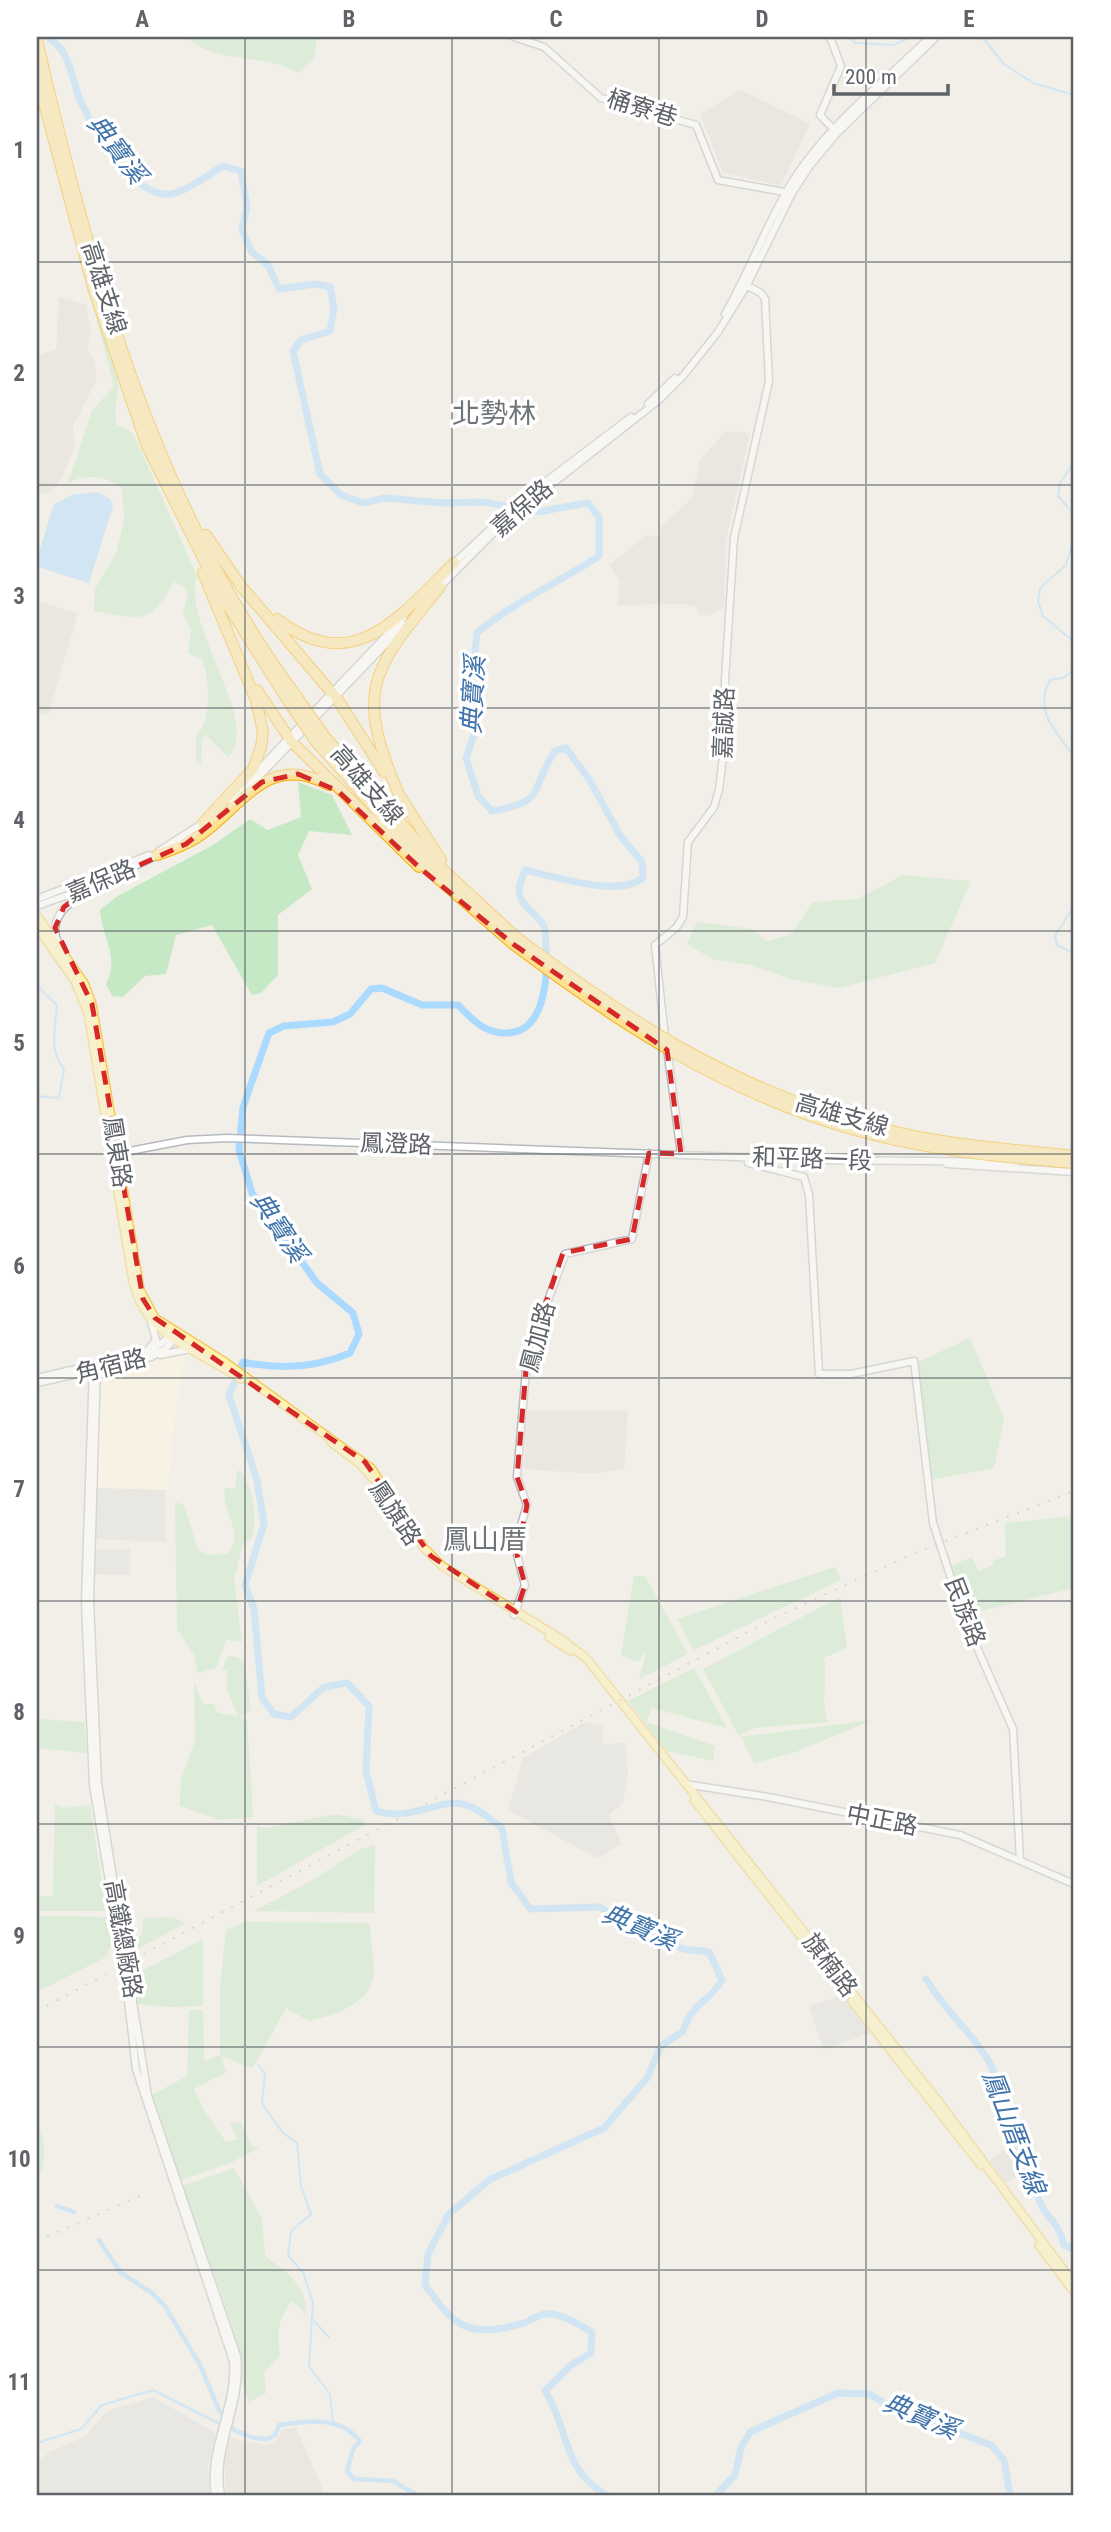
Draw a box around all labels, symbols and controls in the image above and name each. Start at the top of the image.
text: A [135,6,149,33]
text: B [343,6,355,33]
text: C [549,6,563,33]
text: D [756,6,769,33]
text: E [963,6,975,33]
scale bar [834,52,948,96]
text: 200 m [845,65,897,89]
street label: 桶寮巷 [603,84,681,132]
water label: 典寶溪 [82,109,155,192]
text: 1 [13,137,25,164]
street label: 高雄支線 [76,238,132,338]
text: 2 [13,360,25,387]
district label: 北勢林 [452,397,536,430]
street label: 嘉保路 [486,474,558,542]
text: 3 [13,583,25,610]
water label: 典寶溪 [456,651,490,735]
street label: 嘉誠路 [709,687,739,759]
street label: 高雄支線 [325,740,409,830]
text: 4 [13,807,25,834]
street label: 嘉保路 [62,854,140,908]
text: 5 [13,1030,25,1057]
street label: 高雄支線 [792,1088,892,1142]
street label: 鳳東路 [98,1114,136,1190]
street label: 鳳澄路 [360,1129,432,1159]
street label: 和平路一段 [752,1143,872,1175]
water label: 典寶溪 [245,1186,315,1271]
text: 6 [13,1253,25,1280]
street label: 鳳加路 [515,1299,561,1375]
street label: 角宿路 [73,1344,149,1388]
street label: 鳳旗路 [363,1475,427,1551]
text: 7 [13,1476,25,1503]
district label: 鳳山厝 [443,1523,527,1556]
street label: 民族路 [939,1573,991,1651]
text: 8 [13,1699,25,1726]
street label: 中正路 [844,1799,920,1841]
street label: 高鐵總廠路 [99,1877,147,2001]
water label: 典寶溪 [598,1898,685,1958]
text: 9 [13,1923,25,1950]
street label: 旗楠路 [797,1928,863,2002]
water label: 鳳山厝支線 [977,2066,1052,2201]
text: 10 [7,2146,31,2173]
text: 11 [7,2369,31,2396]
water label: 典寶溪 [879,2387,966,2447]

